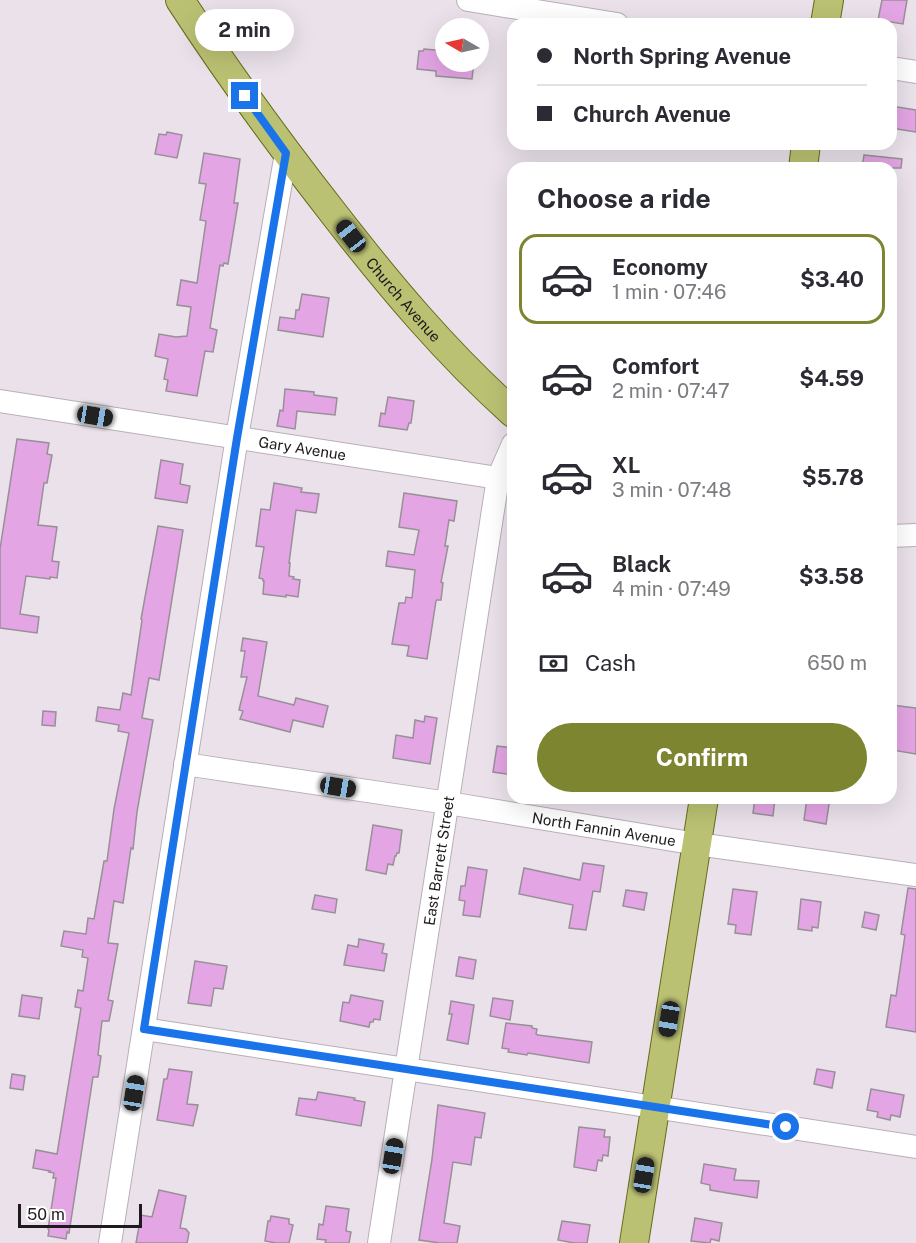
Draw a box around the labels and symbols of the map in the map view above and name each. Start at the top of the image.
callout: 2 min [196,9,294,51]
north arrow [435,18,489,72]
route end [231,82,258,109]
car [333,216,369,256]
street label: Church Avenue [363,254,445,345]
car [76,404,114,428]
street label: Gary Avenue [257,433,347,463]
car [319,775,357,799]
street label: East Barrett Street [420,794,457,927]
street label: North Fannin Avenue [531,808,677,849]
car [657,1000,681,1038]
car [122,1074,146,1112]
route start [772,1113,799,1140]
car [381,1137,405,1175]
car [632,1156,656,1194]
scale bar [18,1201,142,1228]

